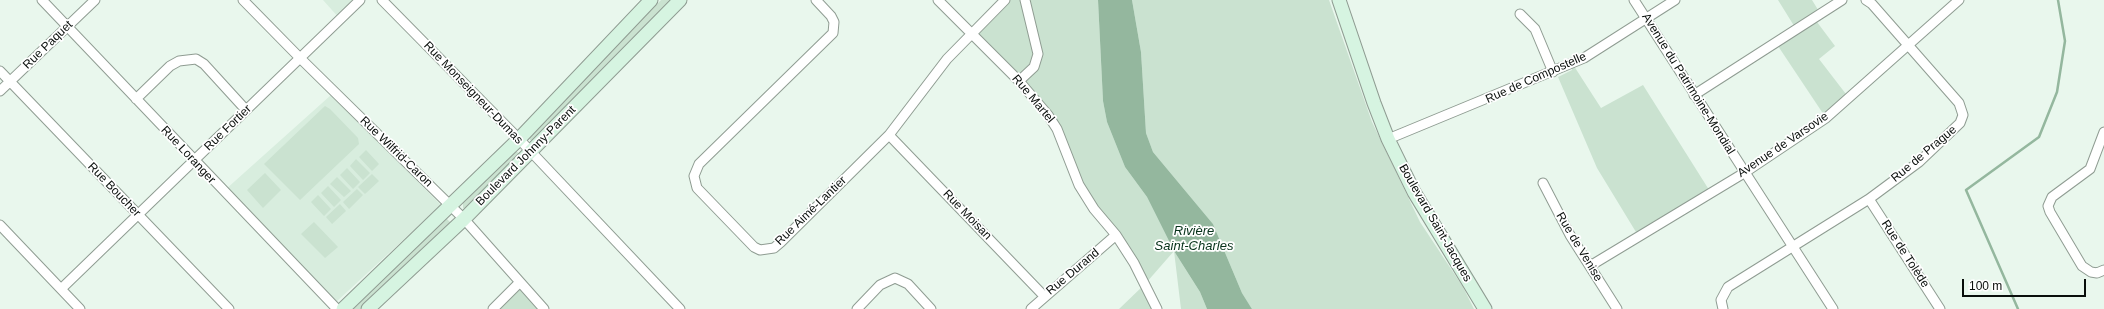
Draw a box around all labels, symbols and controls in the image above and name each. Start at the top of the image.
street label: Avenue du Patrimoine-Mondial [1638,11,1738,157]
street label: Rue Paquet [20,18,76,72]
street label: Rue Monseigneur-Dumas [420,39,526,147]
street label: Rue de Compostelle [1483,49,1589,107]
street label: Rue Martel [1009,72,1057,126]
street label: Rue Fortier [201,102,255,154]
street label: Boulevard Johnny-Parent [473,103,579,209]
street label: Avenue de Varsovie [1735,109,1831,181]
street label: Rue Wilfrid-Caron [357,114,435,190]
street label: Rue Loranger [158,123,218,187]
street label: Rue de Prague [1888,123,1960,185]
street label: Rue Boucher [84,160,144,220]
street label: Boulevard Saint-Jacques [1395,162,1475,284]
street label: Rue Aimé-Lantier [772,173,850,249]
street label: Rue Moisan [940,187,994,243]
street label: Rue de Venise [1553,210,1605,284]
street label: Rue de Tolède [1878,218,1932,290]
water label: Rivière Saint-Charles [1155,223,1233,254]
street label: Rue Durand [1044,246,1102,298]
scale bar [1964,271,2088,297]
text: 100 m [1969,279,2002,293]

